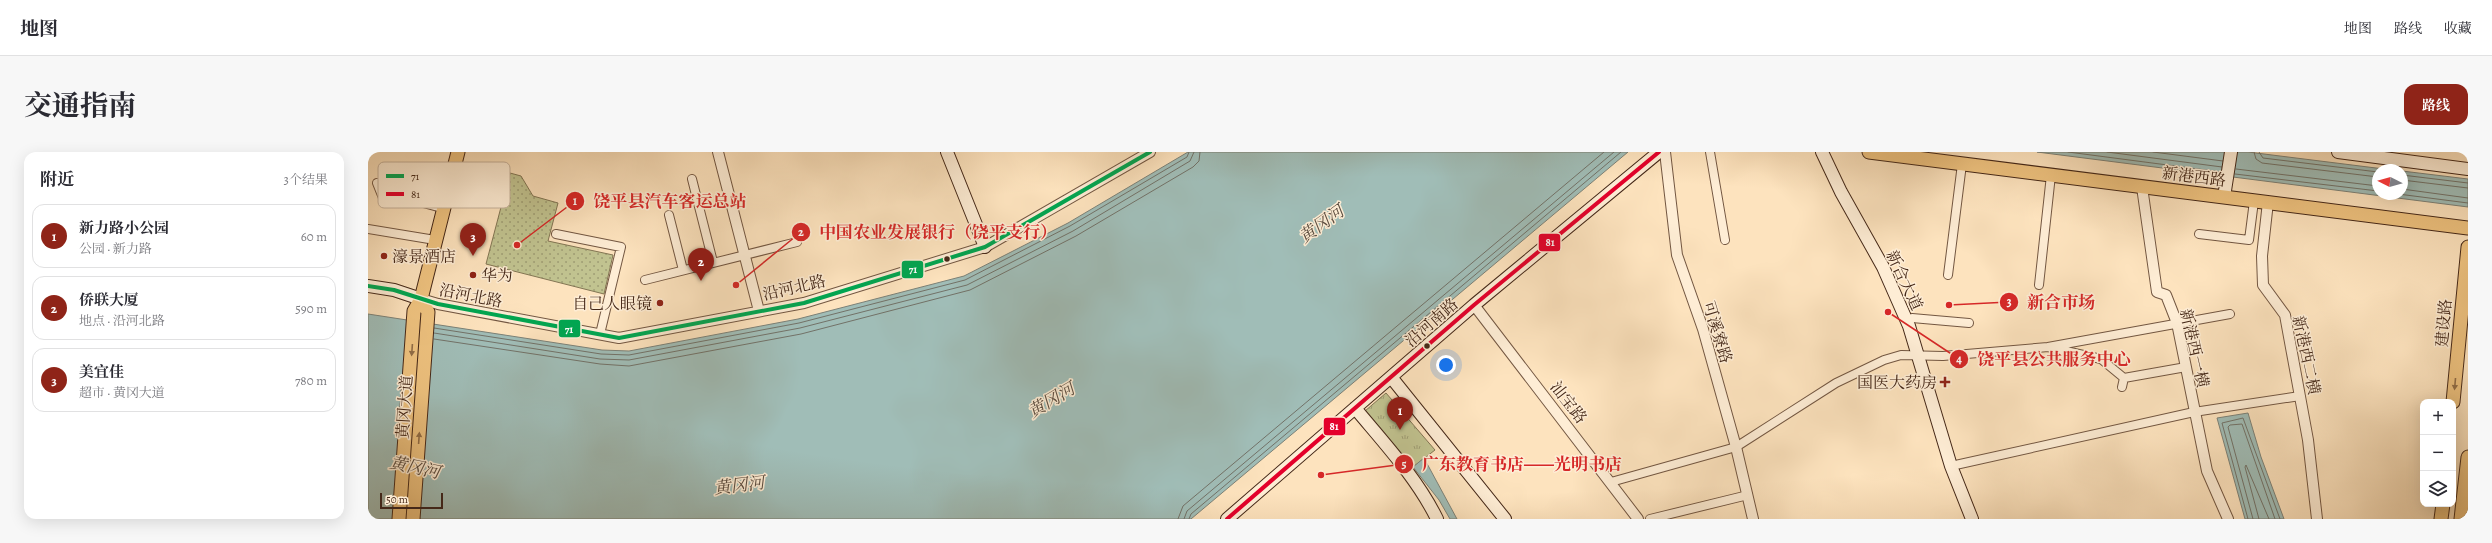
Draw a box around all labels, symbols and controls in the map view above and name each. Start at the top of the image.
text: 地图 [20,16,58,42]
text: 地图 [2344,19,2372,38]
text: 路线 [2394,19,2422,38]
text: 收藏 [2444,19,2472,38]
button: 路线 [2404,84,2468,125]
text: 交通指南 [24,87,136,125]
legend [378,162,510,208]
street label: 新港西路 [2161,162,2227,192]
north arrow [2372,164,2408,200]
text: 附近 [40,168,74,191]
text: 71 [411,169,420,184]
text: 3个结果 [284,171,328,188]
text: 81 [411,187,420,202]
callout: 饶平县汽车客运总站 [565,187,754,216]
text: 饶平县汽车客运总站 [594,190,747,213]
text: 1 [573,193,578,209]
water label: 黄冈河 [1294,198,1351,249]
callout: 中国农业发展银行（饶平支行） [791,217,1065,246]
text: 新力路小公园 [79,218,169,238]
text: 中国农业发展银行（饶平支行） [819,221,1057,244]
pin: 3 [460,223,486,256]
text: 2 [798,224,804,240]
text: 1 [52,228,56,245]
text: 60 m [301,228,327,245]
line badge: 81 [1538,233,1561,252]
text: 81 [1545,235,1555,250]
text: 公园 · 新力路 [79,240,152,257]
place label: 濠景酒店 [392,246,456,268]
street label: 新合大道 [1881,247,1928,314]
pin: 2 [688,248,714,281]
marker: 濠景酒店 [379,251,389,261]
unlabelled marker [942,254,952,264]
line badge: 71 [901,260,924,279]
text: 71 [909,262,917,277]
place label: 华为 [481,265,513,287]
marker: 华为 [468,270,478,280]
street label: 沿河北路 [761,270,828,306]
street label: 沿河北路 [437,279,504,313]
callout: 新合市场 [1999,288,2103,317]
text: 侨联大厦 [79,290,139,310]
text: 新合市场 [2027,291,2095,314]
place label: 自己人眼镜 [572,293,652,315]
street label: 沿河南路 [1400,293,1463,352]
text: 3 [2006,294,2012,310]
marker: 自己人眼镜 [655,298,665,308]
street label: 可溪寮路 [1697,298,1737,366]
street label: 建设路 [2431,298,2457,348]
text: 2 [51,300,57,317]
text: 590 m [295,300,327,317]
street label: 新港西一横 [2174,307,2214,390]
text: 地点 · 沿河北路 [79,312,165,329]
street label: 新港西二横 [2287,314,2325,397]
line badge: 71 [558,319,581,338]
text: 71 [565,322,573,337]
unlabelled marker [1422,341,1432,351]
one-way arrow [408,344,415,356]
callout: 饶平县公共服务中心 [1949,344,2138,373]
text: 饶平县公共服务中心 [1978,348,2131,371]
text: 4 [1956,351,1962,367]
your location [1436,355,1456,375]
text: 美宜佳 [79,362,124,382]
text: 3 [51,372,57,389]
text: 780 m [295,372,327,389]
place label: 国医大药房 [1857,372,1937,394]
street label: 黄冈大道 [392,374,418,440]
water label: 黄冈河 [1023,376,1082,423]
street label: 汕宝路 [1545,377,1592,428]
marker: 国医大药房 [1940,377,1950,387]
one-way arrow [2451,378,2458,390]
text: 超市 · 黄冈大道 [79,384,165,401]
pin: 1 [1387,397,1413,430]
map controls [2420,399,2456,507]
button: + [2420,399,2456,435]
line badge: 81 [1323,417,1346,436]
text: 81 [1329,419,1339,434]
one-way arrow [415,432,422,444]
button: − [2420,435,2456,471]
callout: 广东教育书店——光明书店 [1394,450,1630,479]
water label: 黄冈河 [388,451,445,485]
text: 广东教育书店——光明书店 [1422,453,1622,476]
text: 5 [1401,456,1407,472]
water label: 黄冈河 [712,471,769,500]
button: layers [2420,471,2456,507]
scale bar [380,491,443,510]
text: 50 m [386,492,408,507]

